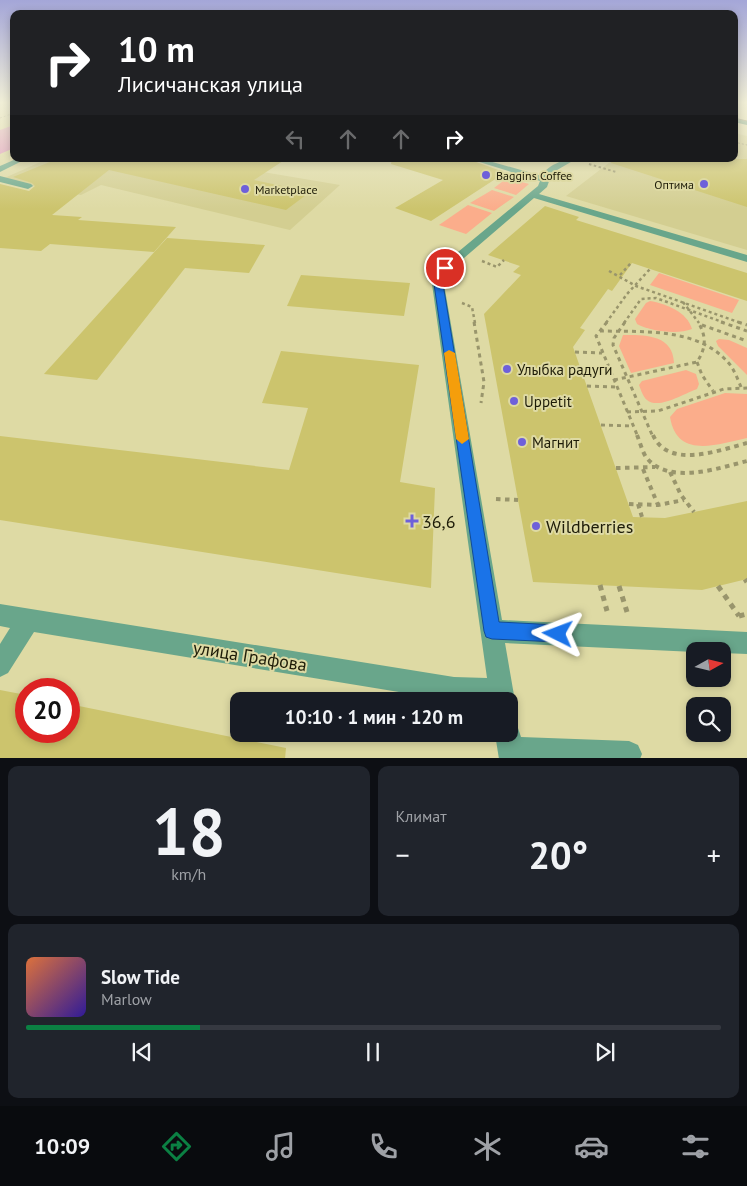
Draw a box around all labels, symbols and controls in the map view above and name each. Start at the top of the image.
text: 10 m [118,26,195,72]
icon: right [35,30,100,95]
text: Лисичанская улица [118,70,303,98]
icon: left [281,125,309,153]
icon: ahead [334,125,362,153]
icon: ahead [387,125,415,153]
icon: right [440,125,468,153]
place label: Baggins Coffee [496,168,572,183]
marker: Baggins Coffee [480,169,492,181]
place label: Оптима [654,177,694,192]
marker: Оптима [698,178,710,190]
place label: Marketplace [255,182,317,197]
marker: Marketplace [239,183,251,195]
pin [424,247,466,289]
icon: arrive [431,254,459,282]
place label: Улыбка радуги [517,360,612,379]
marker: Улыбка радуги [501,363,513,375]
place label: Uppetit [524,392,572,411]
marker: Uppetit [508,395,520,407]
place label: Магнит [532,433,579,452]
marker: Магнит [516,436,528,448]
place label: 36,6 [422,510,455,533]
marker: 36,6 [406,515,418,527]
place label: Wildberries [546,515,633,538]
marker: Wildberries [530,520,542,532]
position arrow [531,607,583,659]
street label: улица Графова [191,636,309,676]
north arrow [686,642,731,688]
map controls [686,642,731,742]
speed limit sign: 20 [15,678,80,743]
button: search [686,697,731,742]
text: 10:10 · 1 мин · 120 m [285,705,463,729]
text: 18 [152,789,226,873]
text: Климат [396,806,447,826]
text: 20° [528,830,588,879]
text: − [396,836,410,873]
text: + [707,836,721,873]
text: km/h [171,864,206,884]
text: Slow Tide [101,965,180,989]
text: Marlow [101,989,152,1009]
icon: previous [128,1038,156,1066]
icon: pause [359,1038,387,1066]
icon: next [591,1038,619,1066]
icon: directions [159,1129,194,1164]
icon: music [263,1129,298,1164]
icon: phone [366,1129,401,1164]
icon: climate [470,1129,505,1164]
icon: car [574,1129,609,1164]
icon: filters [678,1129,713,1164]
text: 10:09 [34,1132,90,1160]

